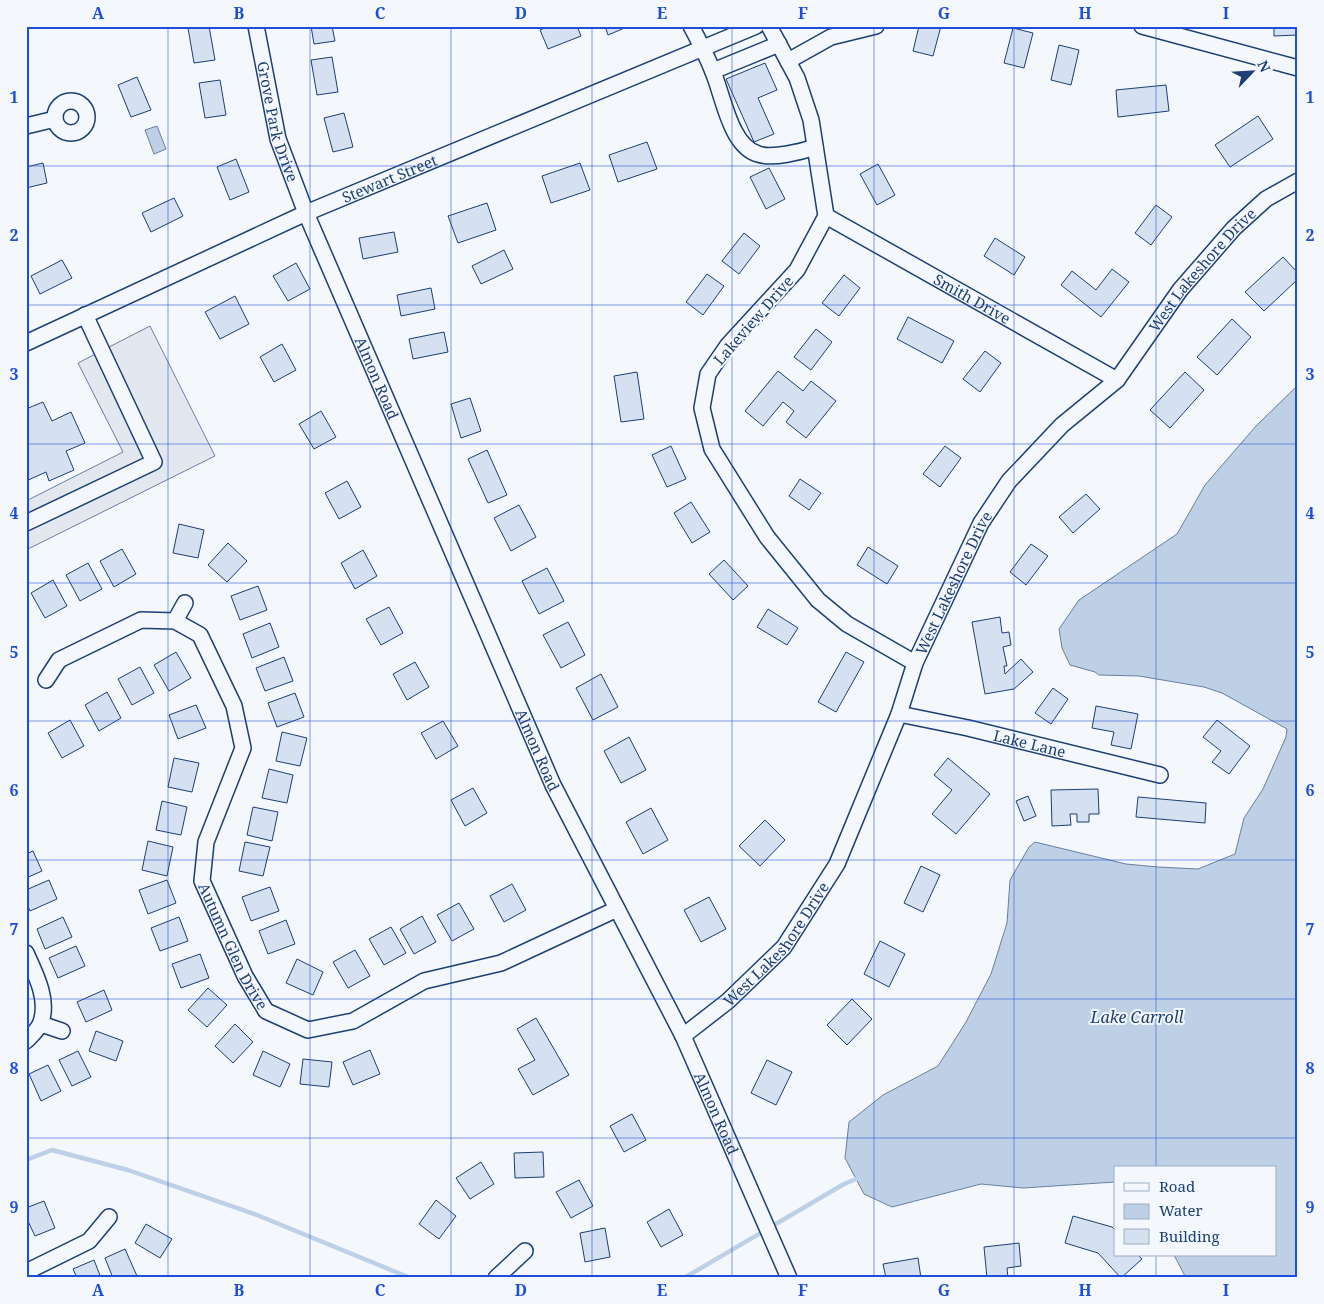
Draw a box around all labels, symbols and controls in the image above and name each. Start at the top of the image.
text: A [92,2,105,24]
text: B [234,2,245,24]
text: C [375,2,386,24]
text: D [515,2,527,24]
text: E [657,2,667,24]
text: F [798,2,808,24]
text: G [938,2,950,24]
text: H [1078,2,1092,24]
text: I [1223,2,1229,24]
north arrow [1226,48,1276,98]
text: N [1253,57,1275,75]
street label: Grove Park Drive [253,59,303,184]
text: 1 [9,86,19,108]
text: 1 [1305,86,1315,108]
street label: Stewart Street [339,150,440,207]
street label: West Lakeshore Drive [1144,203,1260,336]
text: 2 [9,224,19,246]
text: 2 [1305,224,1315,246]
street label: Smith Drive [930,269,1014,328]
street label: Lakeview Drive [709,271,797,369]
street label: Almon Road [351,334,404,422]
text: 3 [9,363,19,385]
text: 3 [1305,363,1315,385]
text: 4 [9,502,19,524]
text: 4 [1305,502,1315,524]
street label: West Lakeshore Drive [910,507,996,658]
text: 5 [9,641,19,663]
text: 5 [1305,641,1315,663]
street label: Almon Road [511,706,564,795]
street label: Lake Lane [992,725,1068,762]
text: 6 [9,779,19,801]
text: 6 [1305,779,1315,801]
street label: West Lakeshore Drive [719,878,833,1010]
street label: Autumn Glen Drive [194,880,273,1013]
text: 7 [9,918,19,940]
text: 7 [1305,918,1315,940]
water label: Lake Carroll [1090,1006,1184,1028]
text: 8 [9,1057,19,1079]
text: 8 [1305,1057,1315,1079]
street label: Almon Road [690,1069,743,1157]
legend [1114,1166,1276,1256]
text: Road [1159,1176,1195,1196]
text: 9 [9,1196,19,1218]
text: 9 [1305,1196,1315,1218]
text: Water [1159,1200,1202,1220]
text: Building [1159,1226,1220,1246]
text: A [92,1279,105,1301]
text: B [234,1279,245,1301]
text: C [375,1279,386,1301]
text: D [515,1279,527,1301]
text: E [657,1279,667,1301]
text: F [798,1279,808,1301]
text: G [938,1279,950,1301]
text: H [1078,1279,1092,1301]
text: I [1223,1279,1229,1301]

